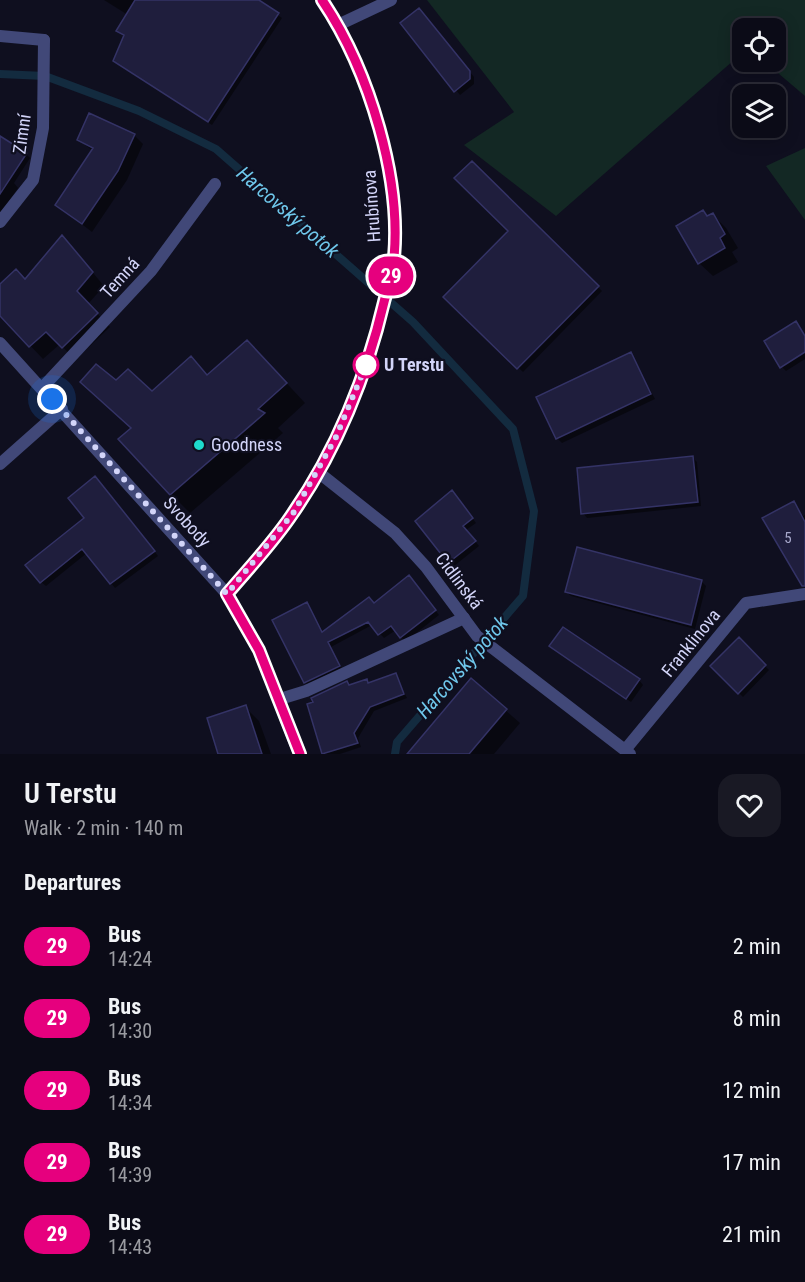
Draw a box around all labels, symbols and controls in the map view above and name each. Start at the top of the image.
map controls [732,18,786,138]
button: locate [732,18,786,72]
button: layers [732,84,786,138]
street label: Zimní [8,112,35,155]
water label: Harcovský potok [232,161,345,264]
street label: Hrubínova [359,169,384,243]
street label: Temná [96,253,143,302]
line badge: 29 [364,256,418,296]
text: 29 [380,264,402,288]
marker: U Terstu [353,352,379,378]
place label: U Terstu [384,354,444,375]
your location [37,384,67,414]
place label: Goodness [211,434,282,455]
marker: Goodness [192,438,206,452]
street label: Svobody [159,492,216,551]
house number: 5 [784,529,792,547]
street label: Cidlinská [431,548,487,613]
street label: Franklinova [657,605,724,681]
water label: Harcovský potok [411,610,514,723]
button: heart [718,774,781,837]
text: U Terstu [24,777,117,810]
text: Walk · 2 min · 140 m [24,816,183,840]
text: Departures [24,870,121,895]
text: Bus [108,922,141,947]
text: 29 [46,934,68,958]
text: 2 min [733,934,781,959]
text: 14:24 [108,947,152,971]
text: Bus [108,994,141,1019]
text: 29 [46,1006,68,1030]
text: 8 min [733,1006,781,1031]
text: 14:30 [108,1019,152,1043]
text: Bus [108,1066,141,1091]
text: 29 [46,1078,68,1102]
text: 12 min [722,1078,781,1103]
text: 14:34 [108,1091,152,1115]
text: Bus [108,1138,141,1163]
text: 29 [46,1150,68,1174]
text: 17 min [722,1150,781,1175]
text: 14:39 [108,1163,152,1187]
text: Bus [108,1210,141,1235]
text: 29 [46,1222,68,1246]
text: 21 min [722,1222,781,1247]
text: 14:43 [108,1235,152,1259]

